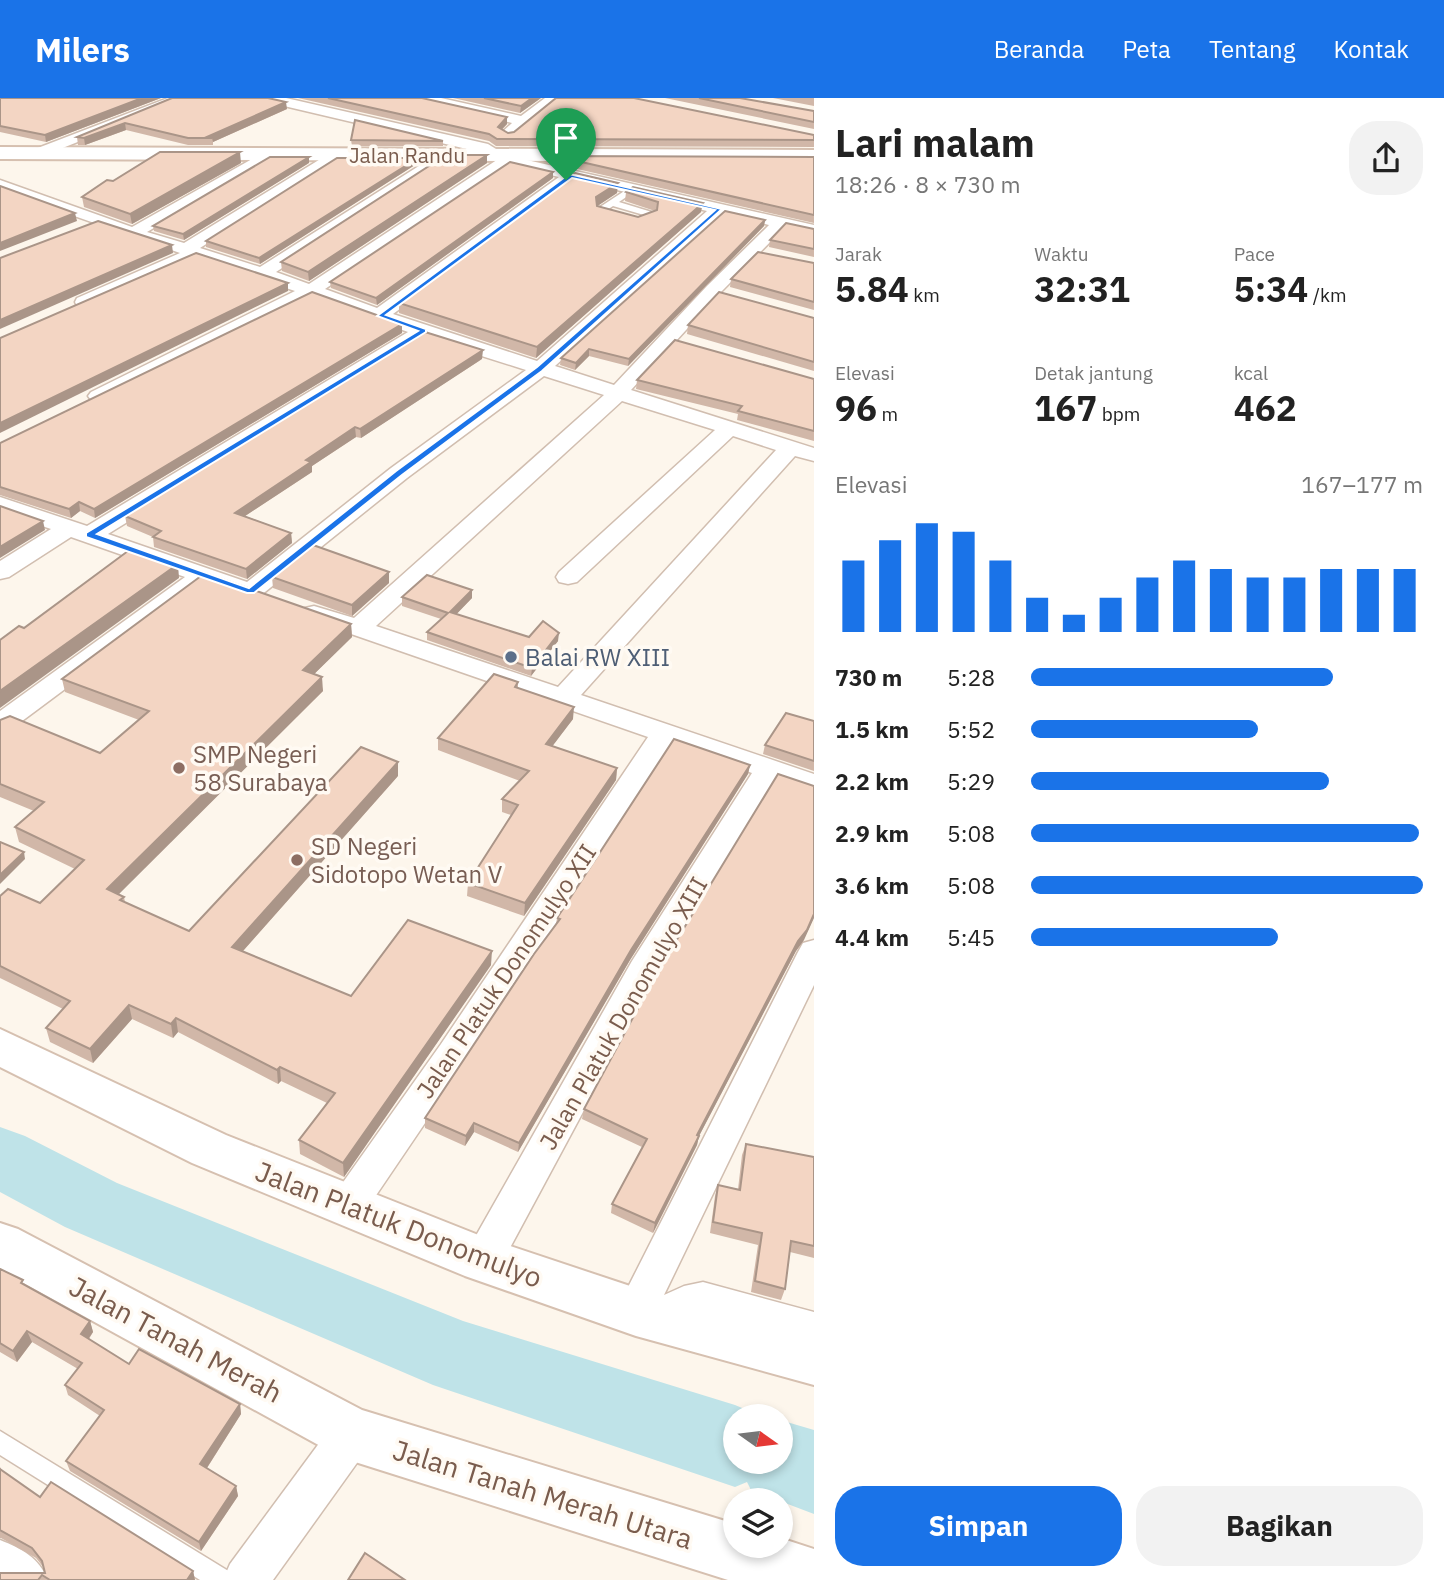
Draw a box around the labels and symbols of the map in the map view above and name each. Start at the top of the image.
pin [536,108,596,180]
street label: Jalan Randu [349,141,465,169]
place label: Balai RW XIII [525,641,670,673]
marker: Balai RW XIII [503,649,519,665]
place label: SMP Negeri 58 Surabaya [193,738,328,798]
marker: SMP Negeri 58 Surabaya [171,760,187,776]
place label: SD Negeri Sidotopo Wetan V [311,830,503,890]
street label: Jalan Platuk Donomulyo XII [409,838,603,1104]
marker: SD Negeri Sidotopo Wetan V [289,852,305,868]
street label: Jalan Platuk Donomulyo XIII [532,871,714,1155]
street label: Jalan Platuk Donomulyo [250,1152,548,1296]
street label: Jalan Tanah Merah [63,1267,289,1411]
north arrow [723,1404,793,1474]
street label: Jalan Tanah Merah Utara [389,1431,697,1557]

